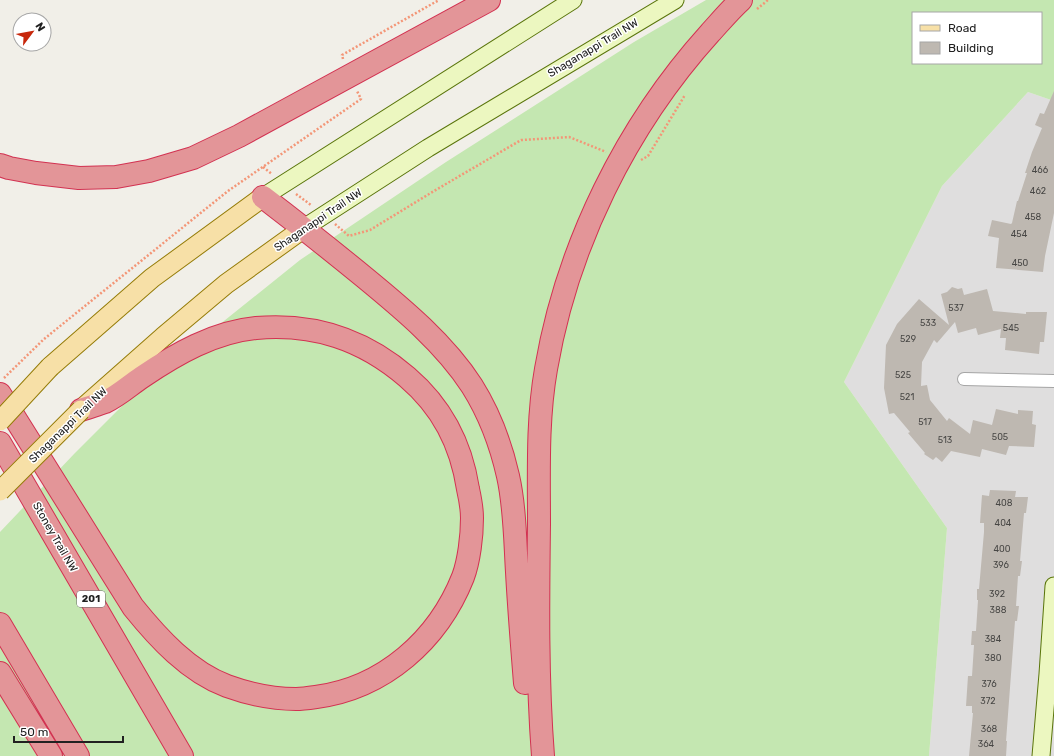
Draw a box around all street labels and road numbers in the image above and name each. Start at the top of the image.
street label: Shaganappi Trail NW [545,16,641,80]
street label: Shaganappi Trail NW [272,186,365,254]
street label: Shaganappi Trail NW [26,384,110,466]
street label: Stoney Trail NW [30,500,80,574]
road number: 201 [77,591,105,607]

